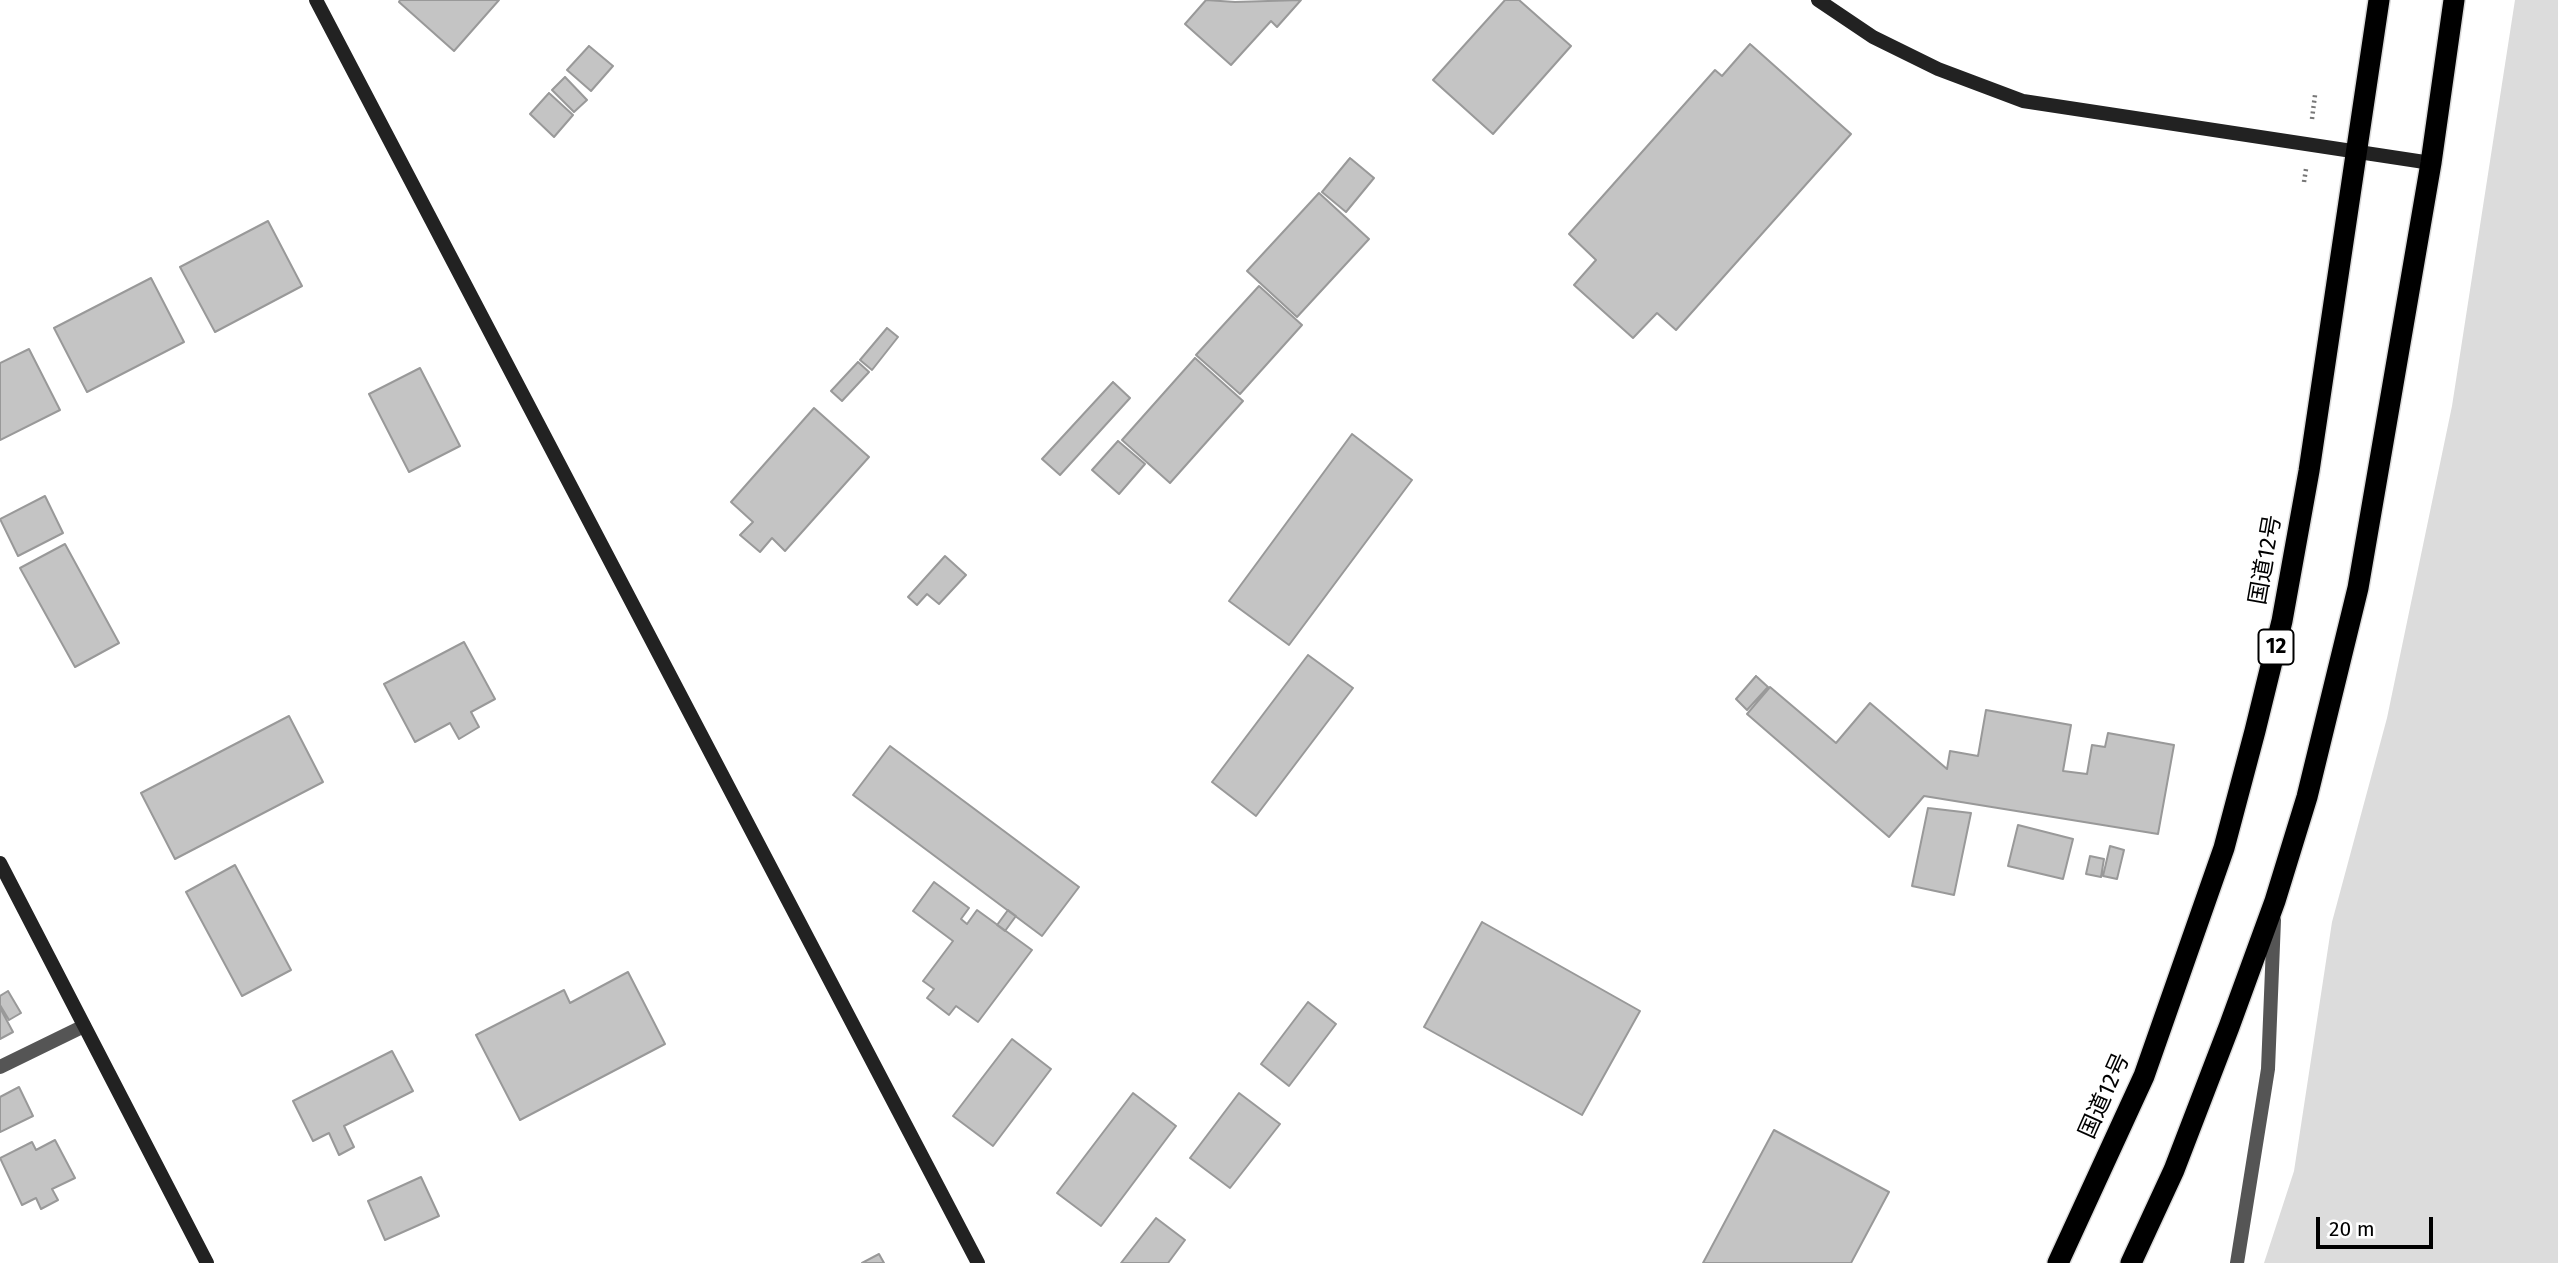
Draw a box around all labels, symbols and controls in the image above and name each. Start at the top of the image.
street label: 国道12号 [2245,513,2287,607]
road number: 12 [2258,630,2294,664]
street label: 国道12号 [2074,1049,2136,1143]
scale bar [2320,1204,2437,1248]
text: 20 m [2329,1216,2375,1242]

